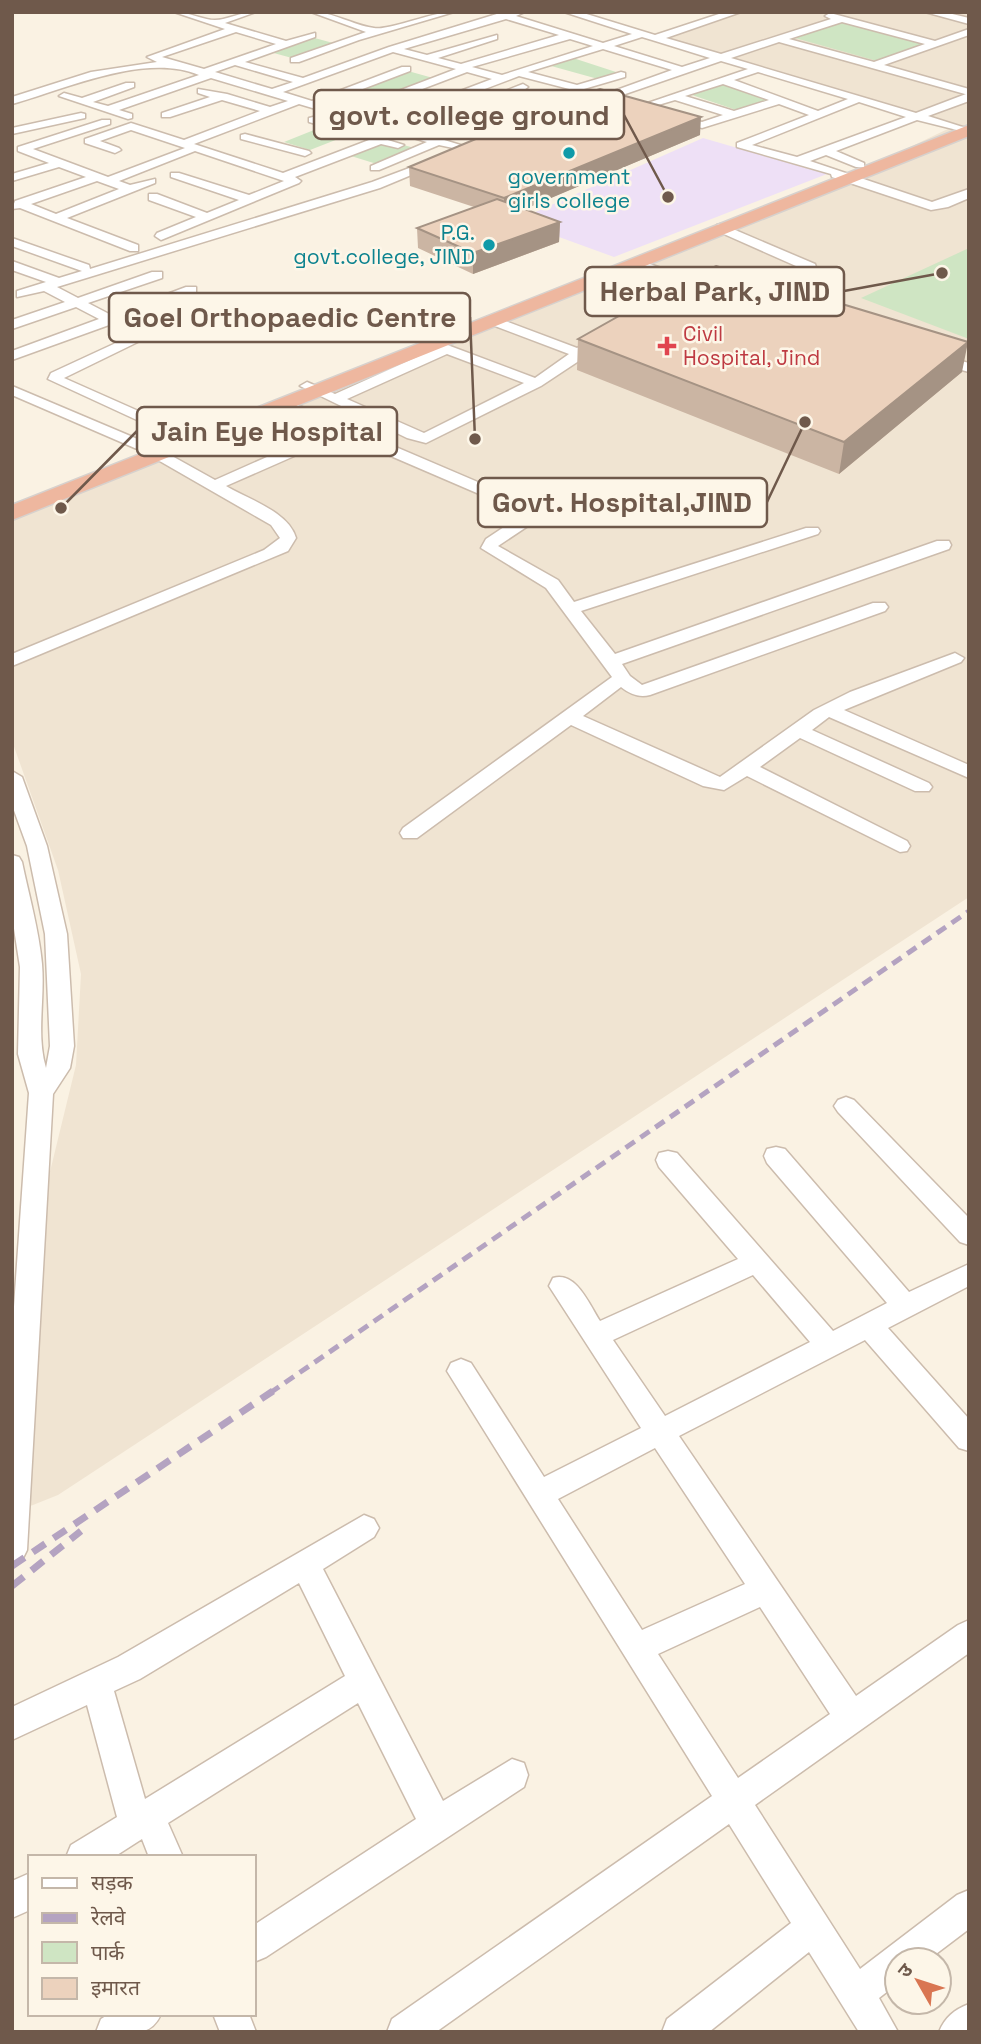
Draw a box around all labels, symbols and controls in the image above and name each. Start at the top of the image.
callout: govt. college ground [314,90,624,139]
text: govt. college ground [328,97,610,133]
marker: government girls college [561,145,577,161]
place label: government girls college [508,163,630,214]
place label: P.G. govt.college, JIND [293,219,475,270]
marker: P.G. govt.college, JIND [481,237,497,253]
callout: Herbal Park, JIND [585,267,844,316]
text: Herbal Park, JIND [600,273,830,309]
callout: Goel Orthopaedic Centre [109,293,470,342]
text: Goel Orthopaedic Centre [124,299,456,335]
place label: Civil Hospital, Jind [683,320,820,371]
marker: Civil Hospital, Jind [657,336,677,356]
callout: Jain Eye Hospital [137,407,397,456]
text: Jain Eye Hospital [151,413,383,449]
callout: Govt. Hospital,JIND [478,478,767,527]
text: Govt. Hospital,JIND [492,484,752,520]
legend [28,1855,256,2016]
text: सड़क [91,1869,133,1896]
text: रेलवे [90,1904,126,1931]
text: पार्क [91,1939,125,1966]
north arrow [883,1946,953,2016]
text: उ [892,1958,919,1983]
text: इमारत [91,1974,141,2001]

